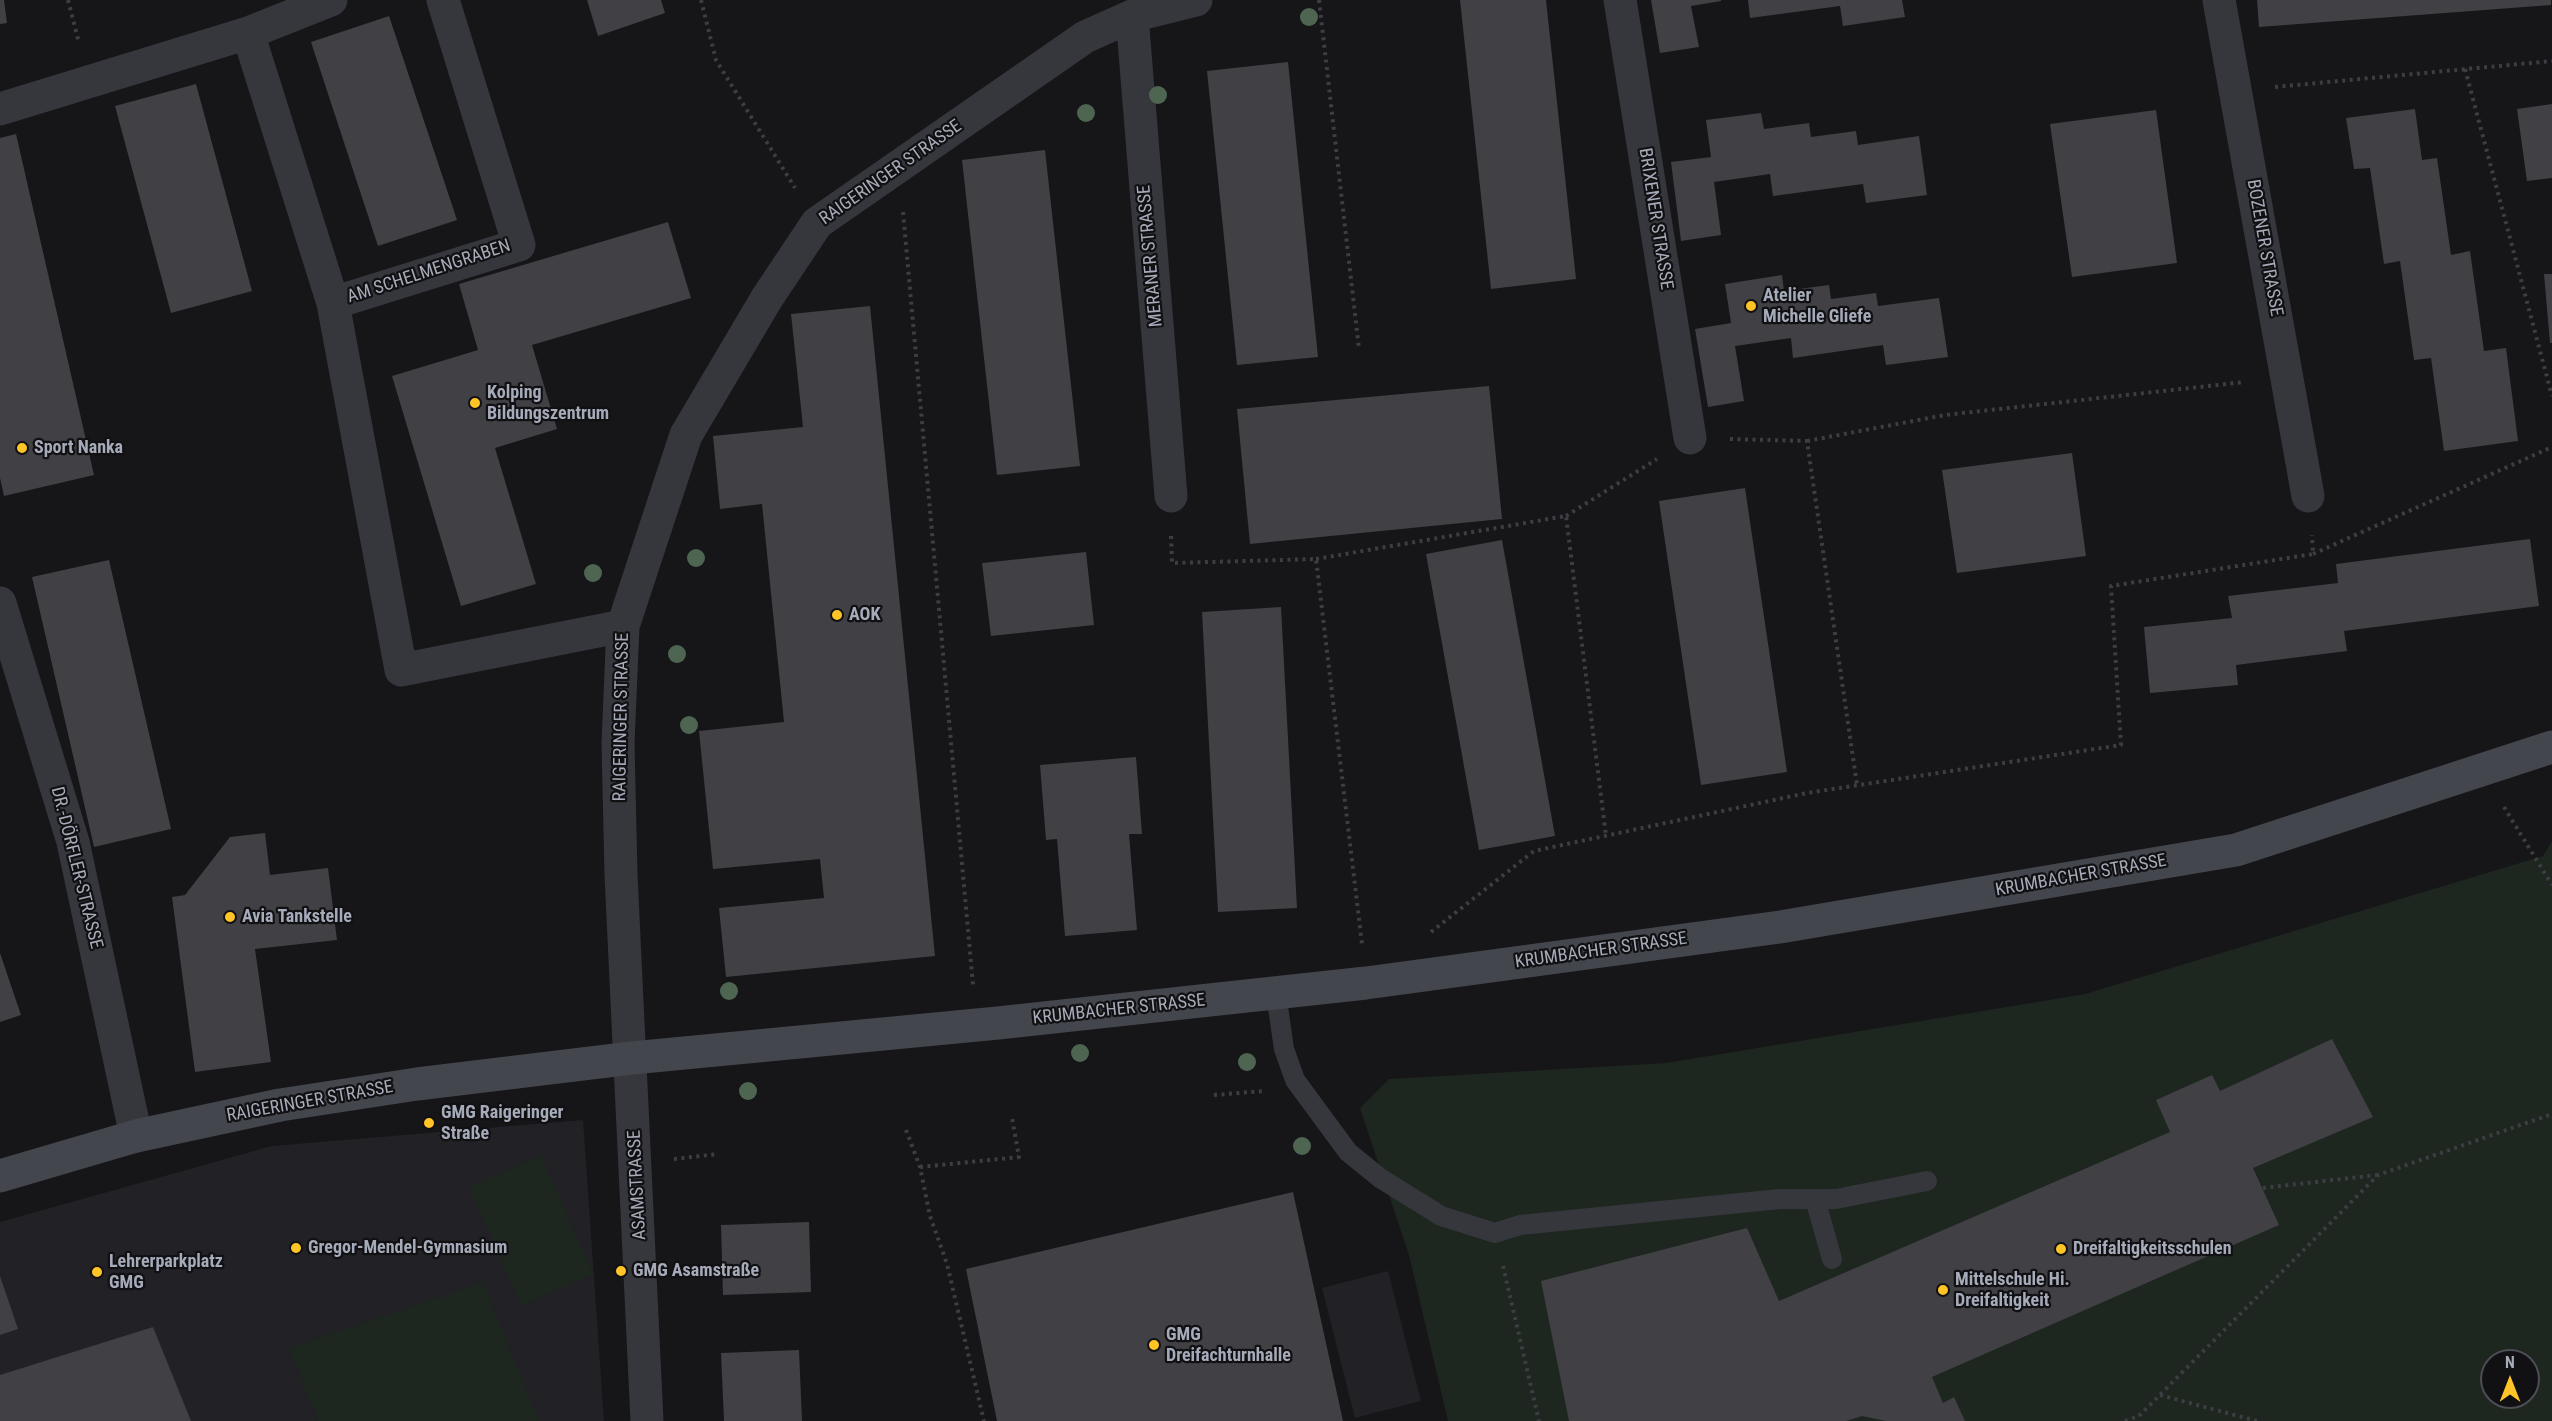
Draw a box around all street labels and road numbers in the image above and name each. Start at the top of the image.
street label: RAIGERINGER STRASSE [816,116,966,230]
street label: BRIXENER STRASSE [1633,147,1677,291]
street label: BOZENER STRASSE [2241,178,2287,318]
street label: MERANER STRASSE [1134,184,1168,328]
street label: AM SCHELMENGRABEN [345,235,513,309]
street label: RAIGERINGER STRASSE [610,632,634,802]
street label: DR.-DÖRFLER-STRASSE [45,785,107,951]
street label: KRUMBACHER STRASSE [1994,850,2168,902]
street label: KRUMBACHER STRASSE [1514,928,1688,974]
street label: KRUMBACHER STRASSE [1032,990,1206,1030]
street label: RAIGERINGER STRASSE [225,1077,395,1127]
street label: ASAMSTRASSE [624,1130,652,1240]

